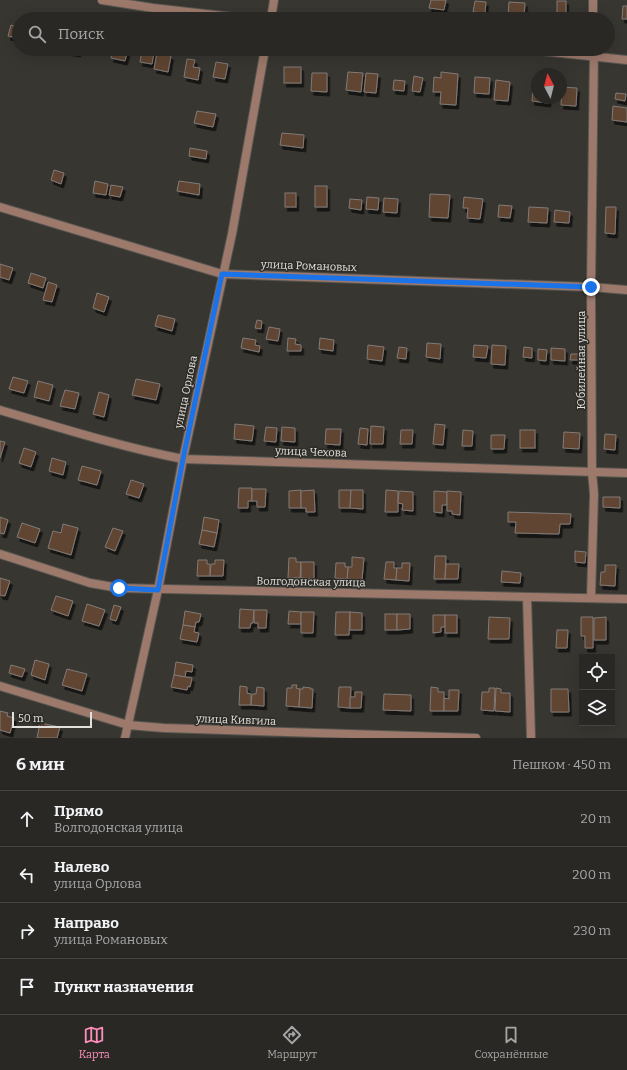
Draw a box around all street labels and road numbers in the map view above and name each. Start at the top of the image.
street label: улица Романовых [260,258,357,274]
street label: Юбилейная улица [575,311,588,409]
street label: улица Орлова [172,354,200,431]
street label: улица Чехова [274,444,347,460]
street label: Волгодонская улица [256,575,366,589]
street label: улица Кивгила [195,712,276,728]

